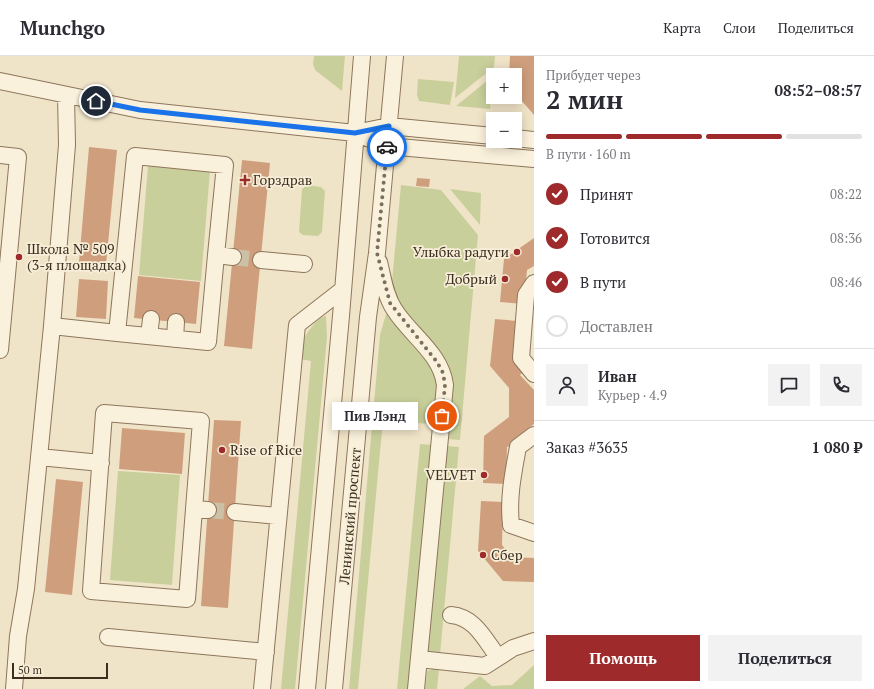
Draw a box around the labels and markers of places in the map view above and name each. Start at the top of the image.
pin [79,84,113,118]
place label: Горздрав [253,170,312,189]
marker: Горздрав [240,175,250,185]
place label: Школа № 509 (3-я площадка) [27,239,126,274]
place label: Улыбка радуги [413,242,509,261]
marker: Улыбка радуги [512,247,522,257]
marker: Школа № 509 (3-я площадка) [14,252,24,262]
place label: Добрый [445,269,497,288]
marker: Добрый [500,274,510,284]
pin [425,399,459,433]
callout: Пив Лэнд [332,402,418,430]
place label: Rise of Rice [230,440,302,459]
marker: Rise of Rice [217,445,227,455]
place label: VELVET [426,465,476,484]
marker: VELVET [479,470,489,480]
place label: Сбер [491,545,523,564]
marker: Сбер [478,550,488,560]

